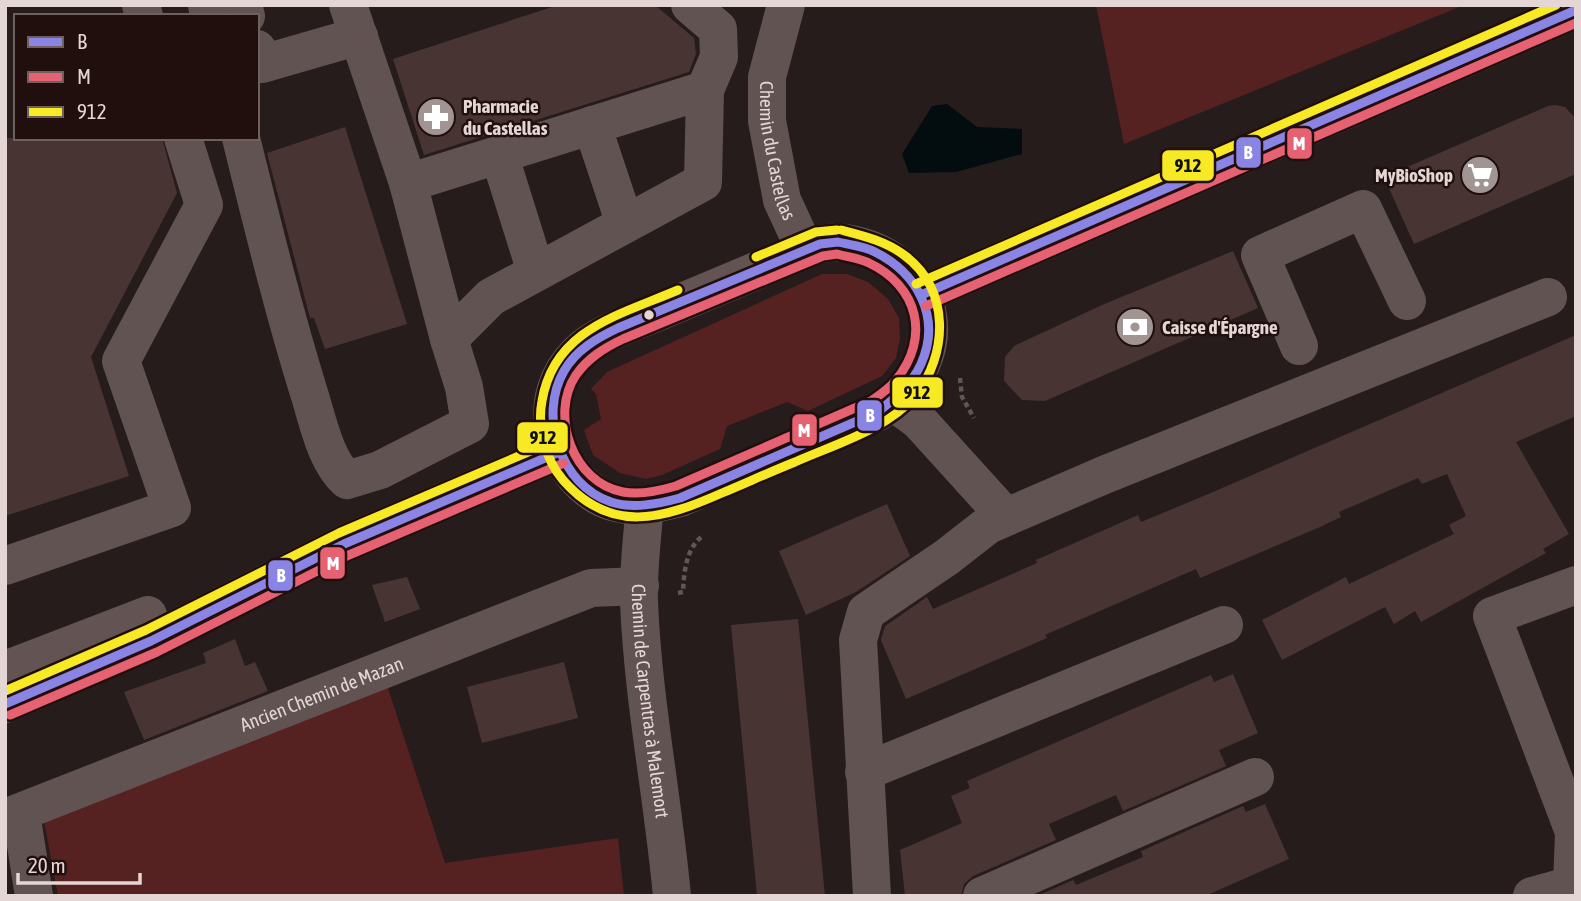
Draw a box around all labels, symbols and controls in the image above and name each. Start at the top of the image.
legend [14,14,259,140]
text: B [77,29,87,53]
text: M [77,64,91,88]
street label: Chemin du Castellas [756,81,801,224]
place label: Pharmacie du Castellas [463,95,548,139]
pharmacy icon: Pharmacie du Castellas [415,96,457,138]
text: 912 [77,99,107,123]
line badge: M [1286,127,1313,160]
text: M [1293,132,1305,154]
line badge: B [1235,136,1262,169]
text: B [1243,141,1253,163]
line badge: 912 [1161,149,1215,182]
text: 912 [1175,154,1201,176]
supermarket icon: MyBioShop [1459,154,1501,196]
place label: MyBioShop [1375,164,1453,186]
bank icon: Caisse d'Épargne [1114,306,1156,348]
unlabelled marker [642,308,656,322]
place label: Caisse d'Épargne [1162,316,1278,338]
line badge: 912 [891,376,944,409]
text: 912 [904,381,930,403]
line badge: B [856,399,883,432]
text: B [865,404,875,426]
line badge: M [791,413,818,447]
text: M [798,419,810,441]
line badge: 912 [516,421,569,454]
text: 912 [530,426,556,448]
line badge: M [319,546,346,580]
text: M [327,552,339,574]
line badge: B [267,559,294,592]
text: B [276,564,286,586]
street label: Chemin de Carpentras à Malemort [628,584,674,819]
street label: Ancien Chemin de Mazan [237,652,406,736]
scale bar [18,842,140,886]
text: 20 m [28,853,66,877]

